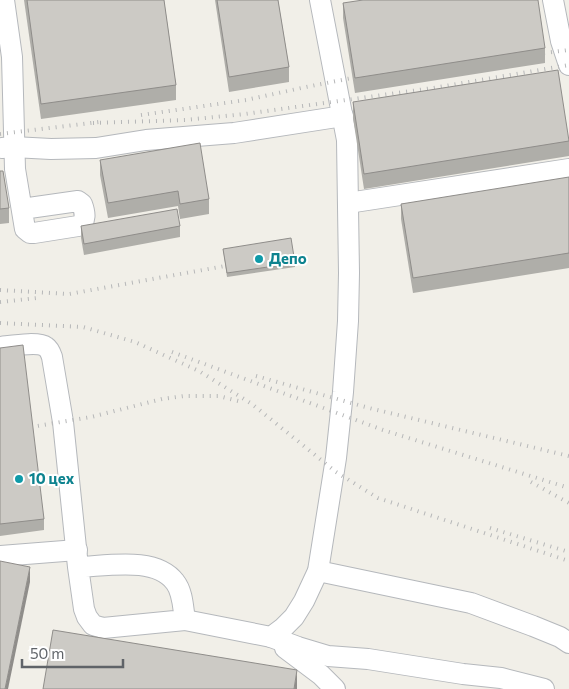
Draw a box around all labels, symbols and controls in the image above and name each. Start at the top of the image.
place label: Депо [269,249,307,267]
marker: Депо [253,253,265,265]
place label: 10 цех [29,469,75,487]
marker: 10 цех [13,473,25,485]
scale bar [22,636,124,668]
text: 50 m [30,644,64,662]

